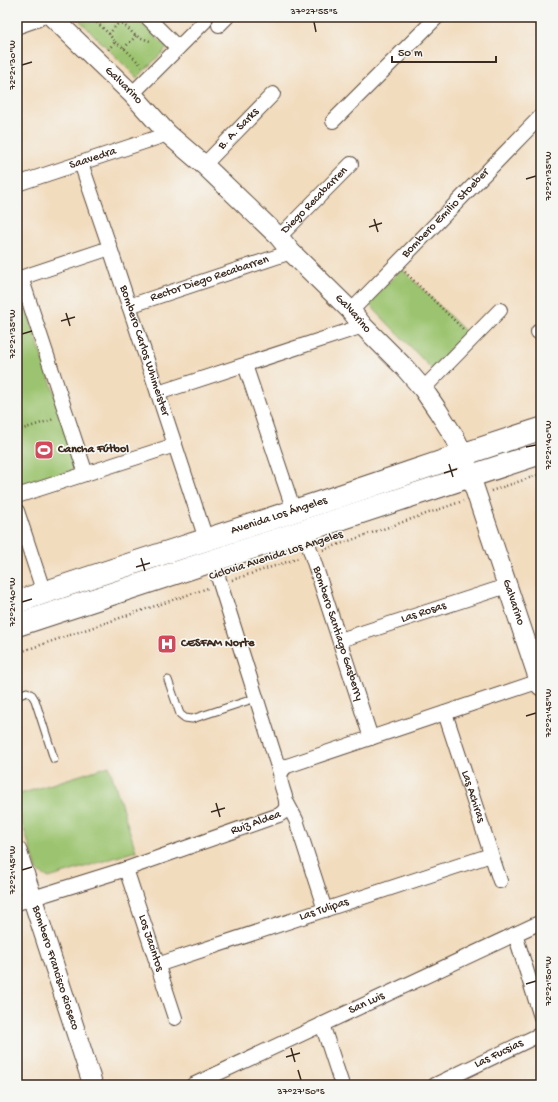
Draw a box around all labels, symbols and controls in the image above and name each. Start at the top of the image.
text: 37°27'55"S [290,6,338,18]
scale bar [392,38,496,64]
text: 72°21'30"W [7,40,19,91]
text: 50 m [398,47,423,61]
street label: Galvarino [101,64,145,107]
street label: B. A. Sarks [215,105,263,154]
street label: Saavedra [68,145,118,173]
text: 72°21'35"W [543,151,555,202]
street label: Diego Recabarren [278,164,351,238]
street label: Bombero Emilio Stoeber [399,165,494,262]
street label: Rector Diego Recabarren [149,253,271,305]
street label: Bombero Carlos Whimeister [116,283,173,420]
street label: Galvarino [331,292,374,337]
text: 72°21'35"W [7,309,19,360]
text: 72°21'40"W [543,420,555,471]
sports icon: Cancha Fútbol [33,439,55,461]
place label: Cancha Fútbol [57,443,129,457]
street label: Avenida Los Ángeles [229,494,330,538]
street label: Ciclovia Avenida Los Angeles [207,528,345,584]
street label: Bombero Santiago Gasberry [309,564,366,703]
text: 72°21'40"W [7,577,19,628]
street label: Galvarino [499,578,527,627]
street label: Las Rosas [400,599,449,627]
hospital icon: CESFAM Norte [156,633,178,655]
place label: CESFAM Norte [180,637,255,651]
text: 72°21'45"W [543,688,555,738]
street label: Las Achiras [457,769,488,825]
street label: Ruiz Aldea [229,808,283,838]
text: 72°21'45"W [7,845,19,895]
street label: Las Tulipas [298,895,351,925]
street label: Bombero Francisco Rioseco [28,903,82,1032]
street label: Los Jacintos [135,913,166,974]
text: 72°21'50"W [543,956,555,1007]
street label: San Luis [347,989,388,1018]
street label: Las Fucsias [472,1036,526,1072]
text: 37°27'50"S [276,1086,325,1098]

